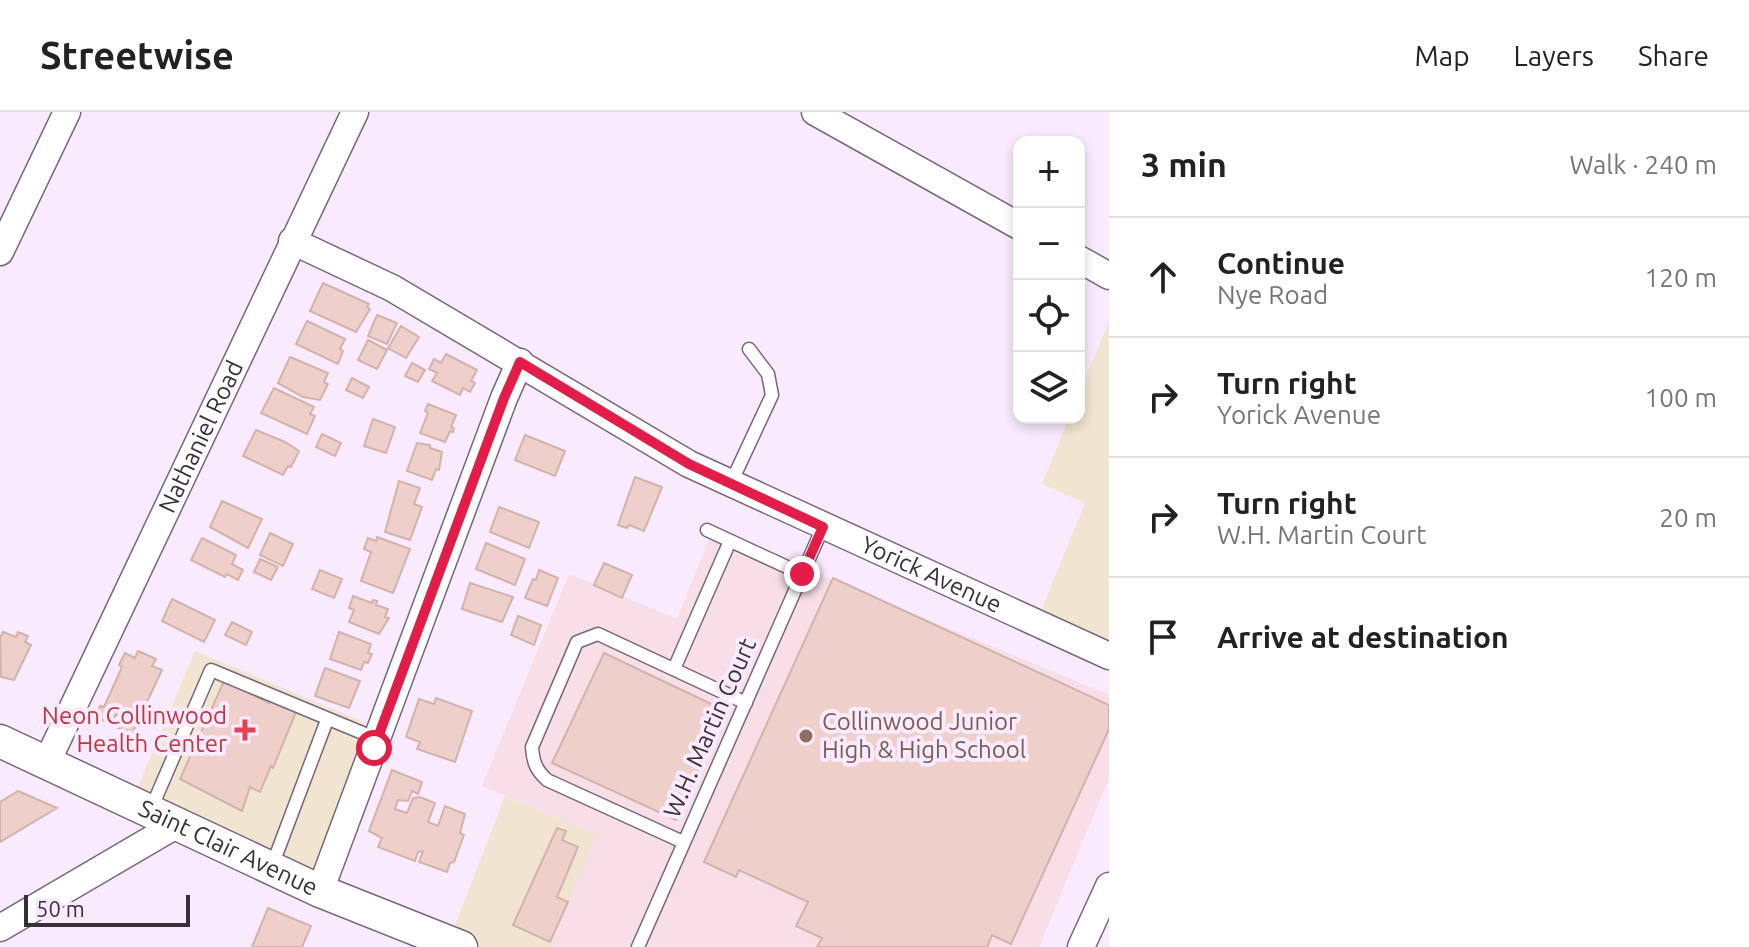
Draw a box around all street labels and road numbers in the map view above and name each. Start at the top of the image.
street label: Nathaniel Road [153,356,248,517]
street label: Yorick Avenue [857,530,1006,618]
street label: W.H. Martin Court [658,634,761,822]
street label: Saint Clair Avenue [135,794,322,901]

